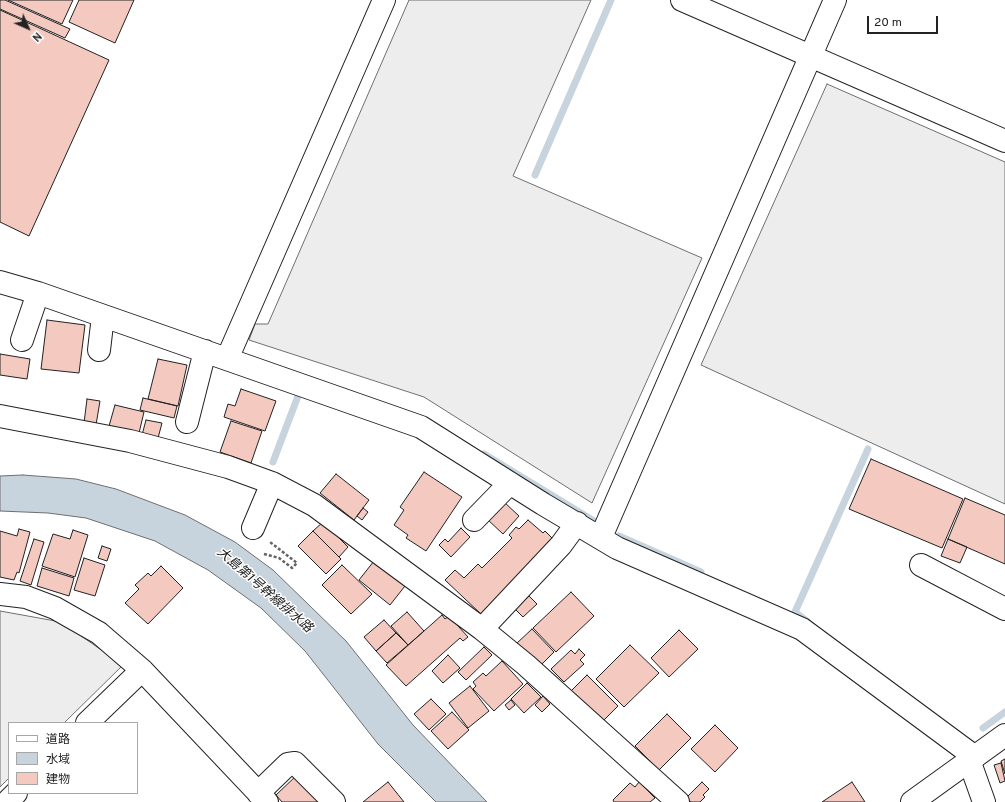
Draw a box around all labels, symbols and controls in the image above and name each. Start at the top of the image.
north arrow [8,8,48,48]
scale bar [869,8,940,34]
text: 20 m [874,15,902,31]
text: N [29,29,44,44]
water label: 大島第1号幹線排水路 [213,545,315,637]
legend [8,722,138,794]
text: 道路 [46,732,70,748]
text: 水域 [46,752,70,768]
text: 建物 [46,772,70,788]

